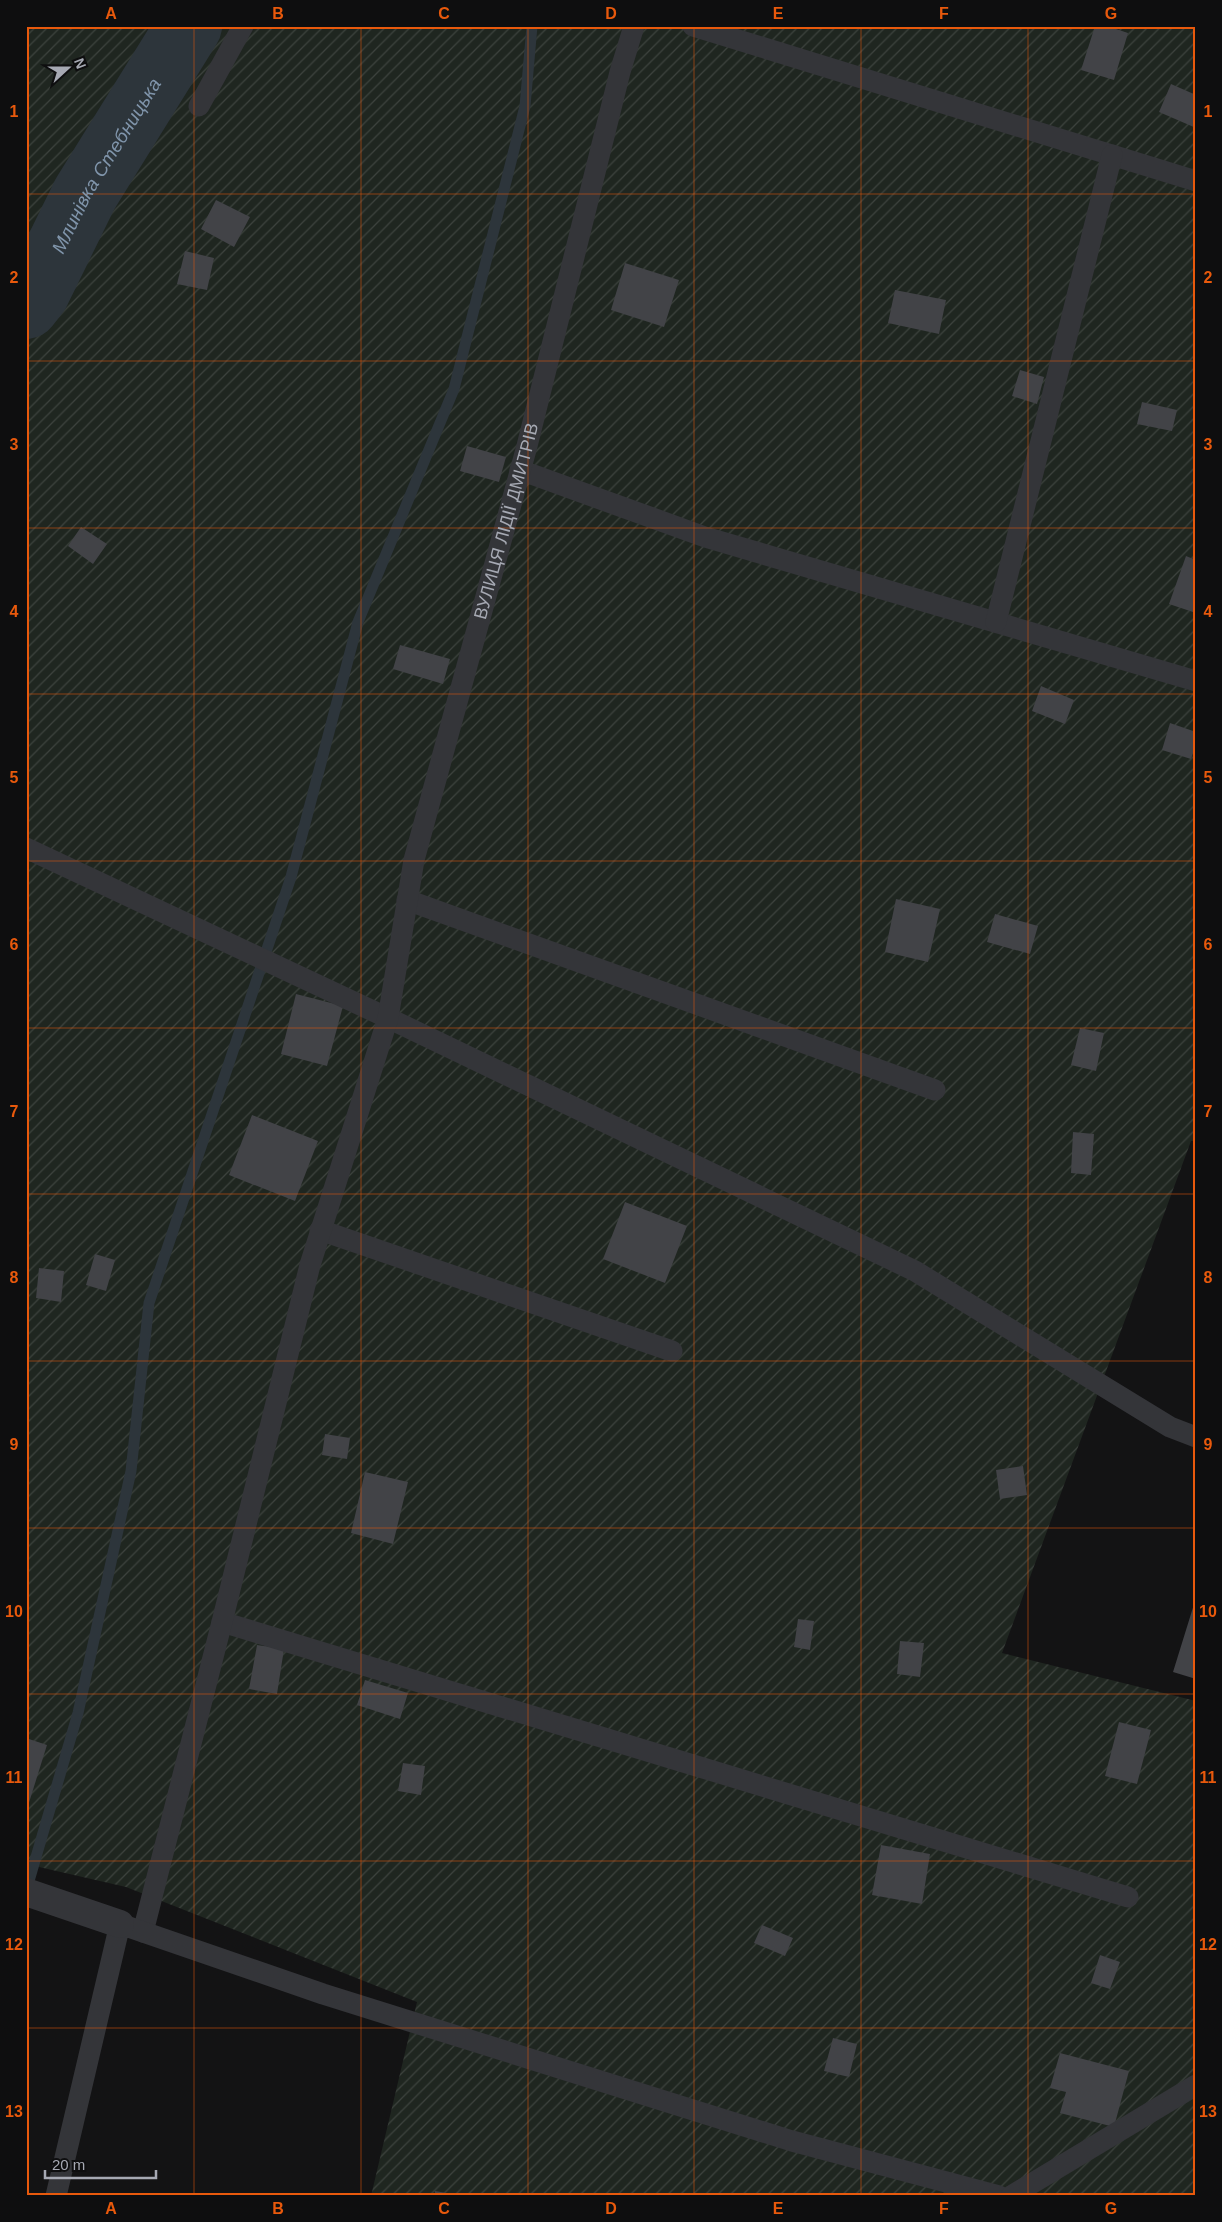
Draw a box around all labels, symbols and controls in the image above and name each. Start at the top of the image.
text: A [105,5,117,22]
text: B [272,5,284,22]
text: C [438,5,450,22]
text: D [605,5,617,22]
text: E [773,5,784,22]
text: F [939,5,949,22]
text: G [1105,5,1117,22]
north arrow [42,42,92,92]
text: N [71,56,89,71]
water label: Млинівка Стебницька [47,74,165,256]
text: 1 [10,103,19,120]
text: 1 [1204,103,1213,120]
text: 2 [10,269,19,286]
text: 2 [1204,269,1213,286]
street label: ВУЛИЦЯ ЛІДІЇ ДМИТРІВ [470,421,542,622]
text: 3 [10,436,19,453]
text: 3 [1204,436,1213,453]
text: 4 [10,603,19,620]
text: 4 [1204,603,1213,620]
text: 5 [10,769,19,786]
text: 5 [1204,769,1213,786]
text: 6 [10,936,19,953]
text: 6 [1204,936,1213,953]
text: 7 [10,1103,19,1120]
text: 7 [1204,1103,1213,1120]
text: 8 [10,1269,19,1286]
text: 8 [1204,1269,1213,1286]
text: 9 [10,1436,19,1453]
text: 9 [1204,1436,1213,1453]
text: 10 [5,1603,23,1620]
text: 10 [1199,1603,1217,1620]
text: 11 [6,1769,23,1786]
text: 11 [1200,1769,1217,1786]
text: 12 [5,1936,23,1953]
text: 12 [1199,1936,1217,1953]
text: 13 [5,2103,23,2120]
text: 13 [1199,2103,1217,2120]
scale bar [45,2147,156,2179]
text: 20 m [52,2156,85,2173]
text: A [105,2200,117,2217]
text: B [272,2200,284,2217]
text: C [438,2200,450,2217]
text: D [605,2200,617,2217]
text: E [773,2200,784,2217]
text: F [939,2200,949,2217]
text: G [1105,2200,1117,2217]

